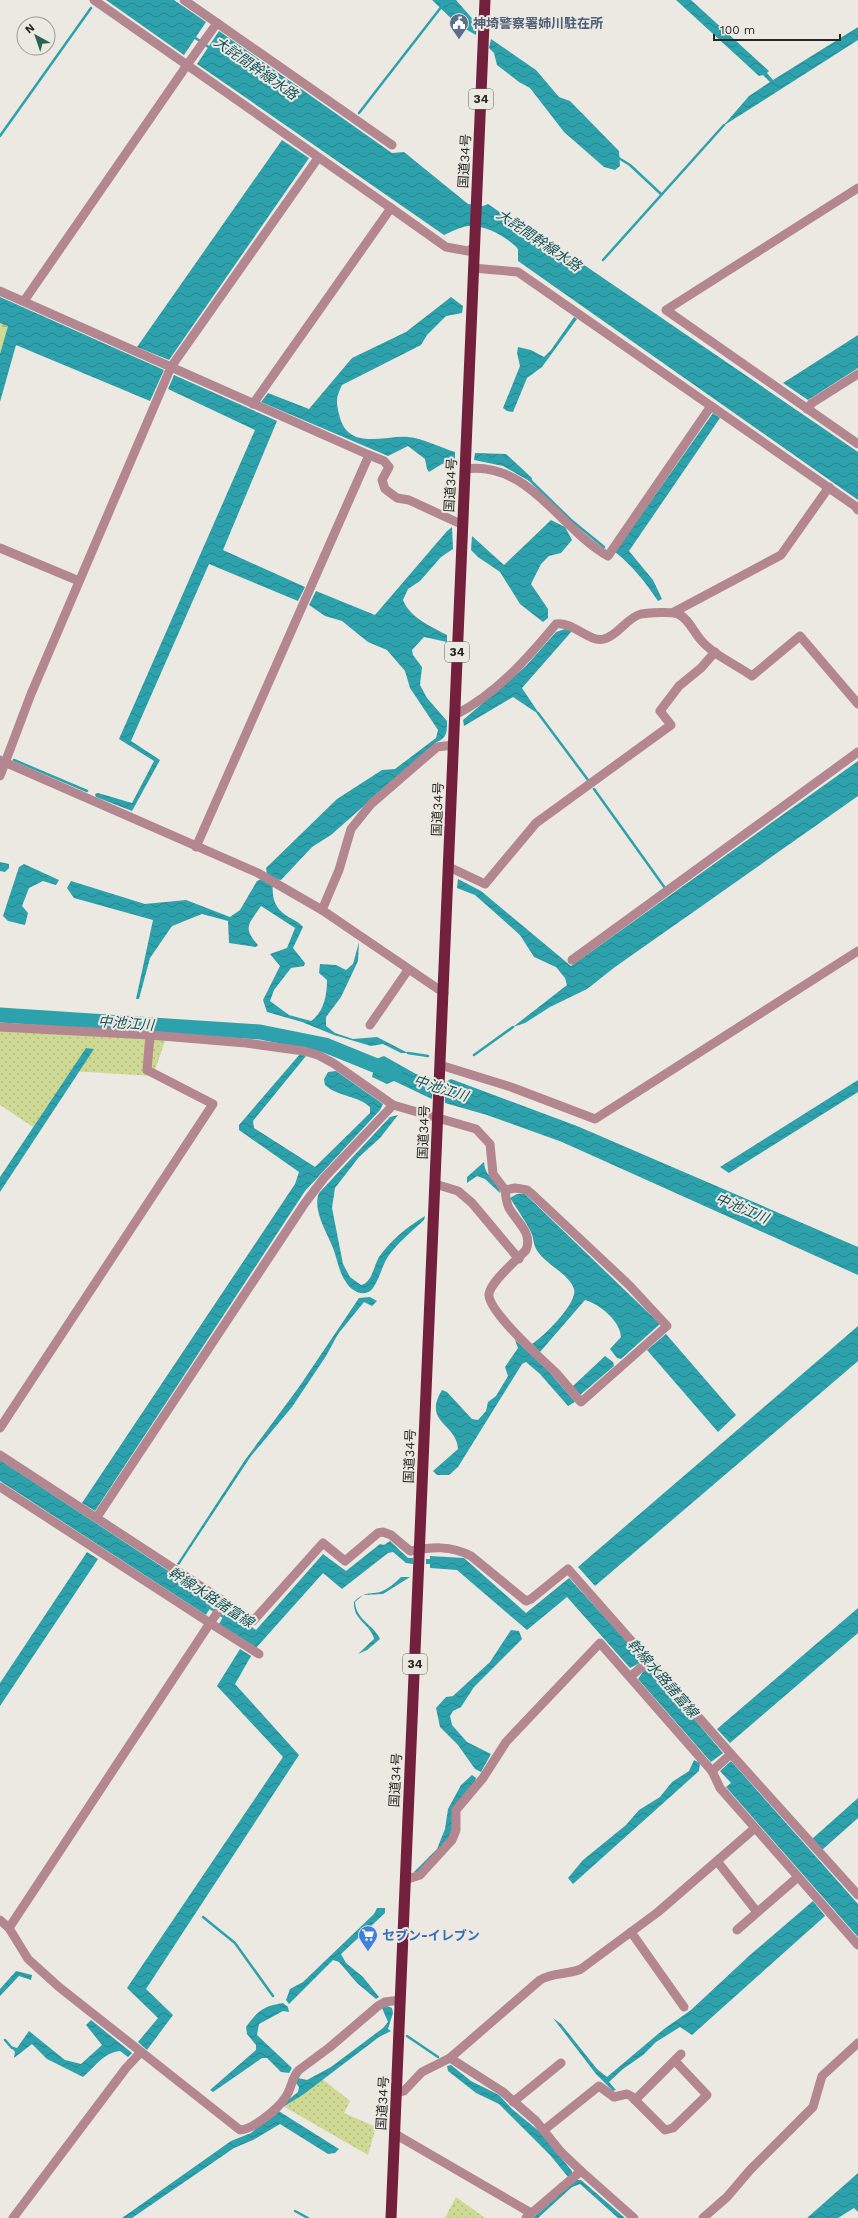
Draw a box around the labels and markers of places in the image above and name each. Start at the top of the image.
public building icon: 神埼警察署姉川駐在所 [448,12,470,40]
place label: 神埼警察署姉川駐在所 [473,16,603,31]
supermarket icon: セブン-イレブン [357,1924,379,1952]
place label: セブン-イレブン [382,1928,480,1943]

